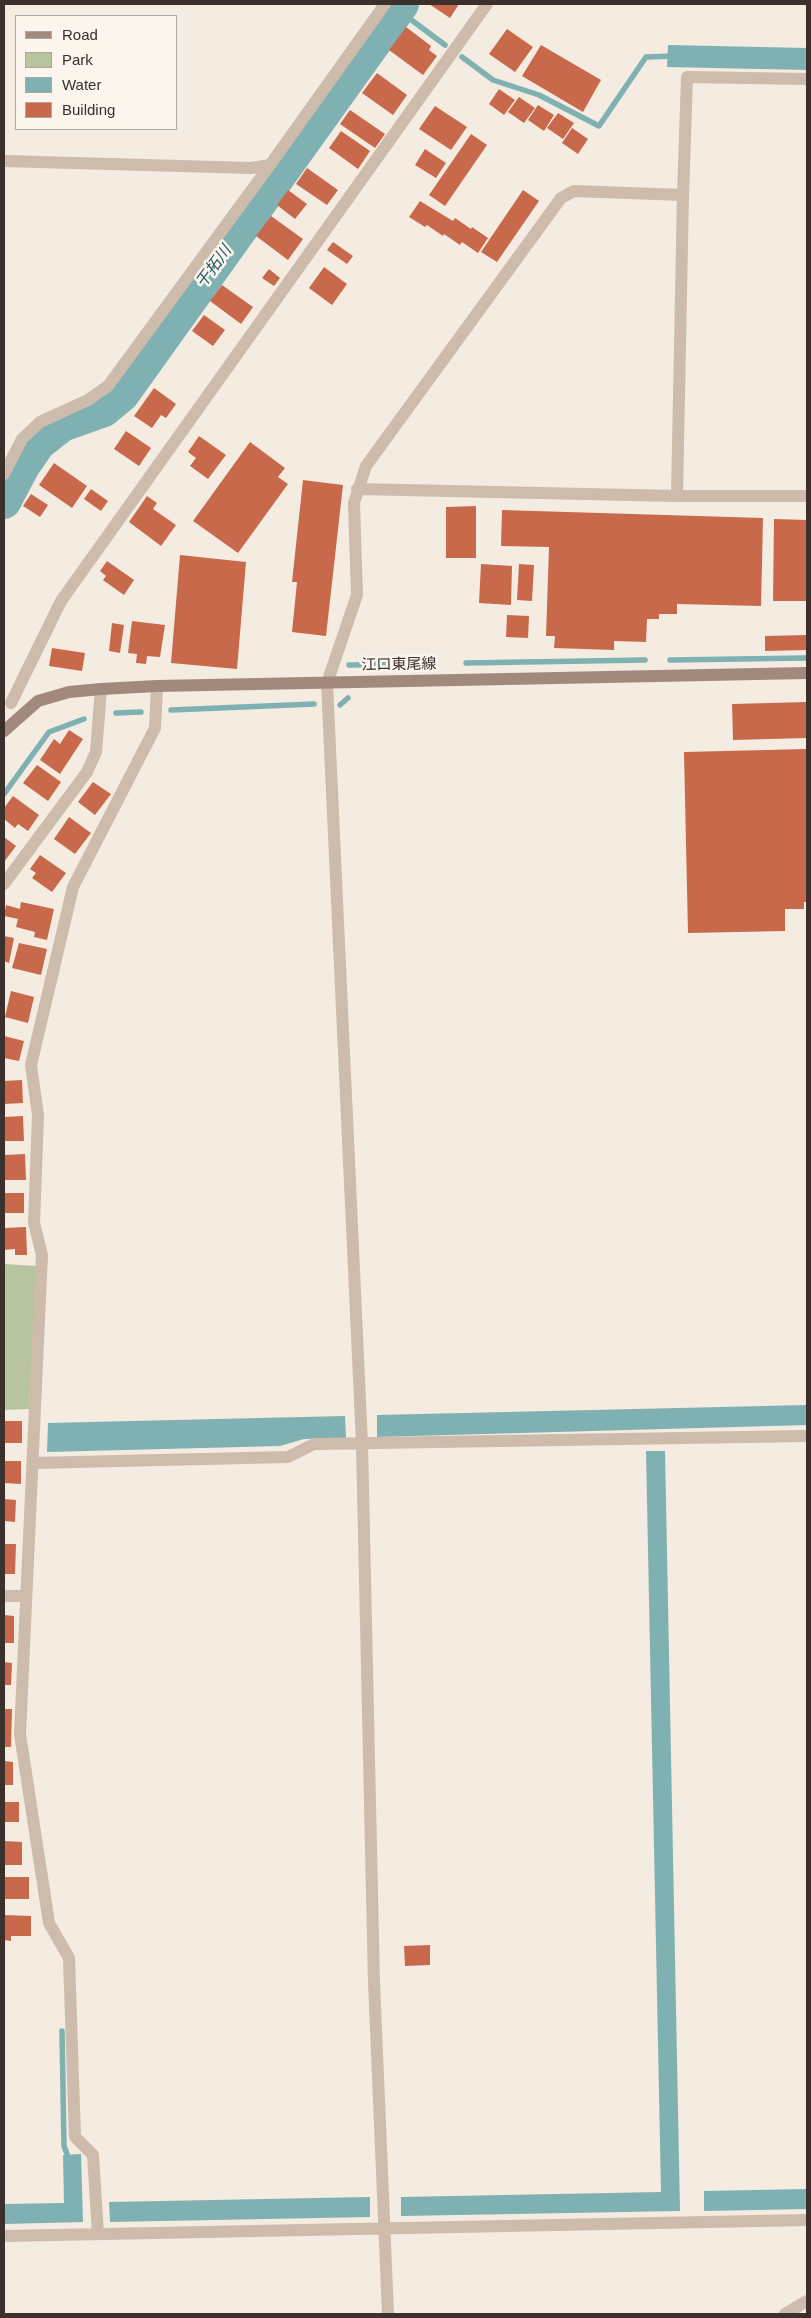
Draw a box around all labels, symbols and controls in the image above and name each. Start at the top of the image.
legend [15,15,178,130]
text: Road [62,26,98,43]
text: Park [62,51,93,68]
text: Water [62,76,101,93]
text: Building [62,101,115,118]
water label: 干拓川 [192,242,236,292]
street label: 江口東尾線 [361,655,437,675]

